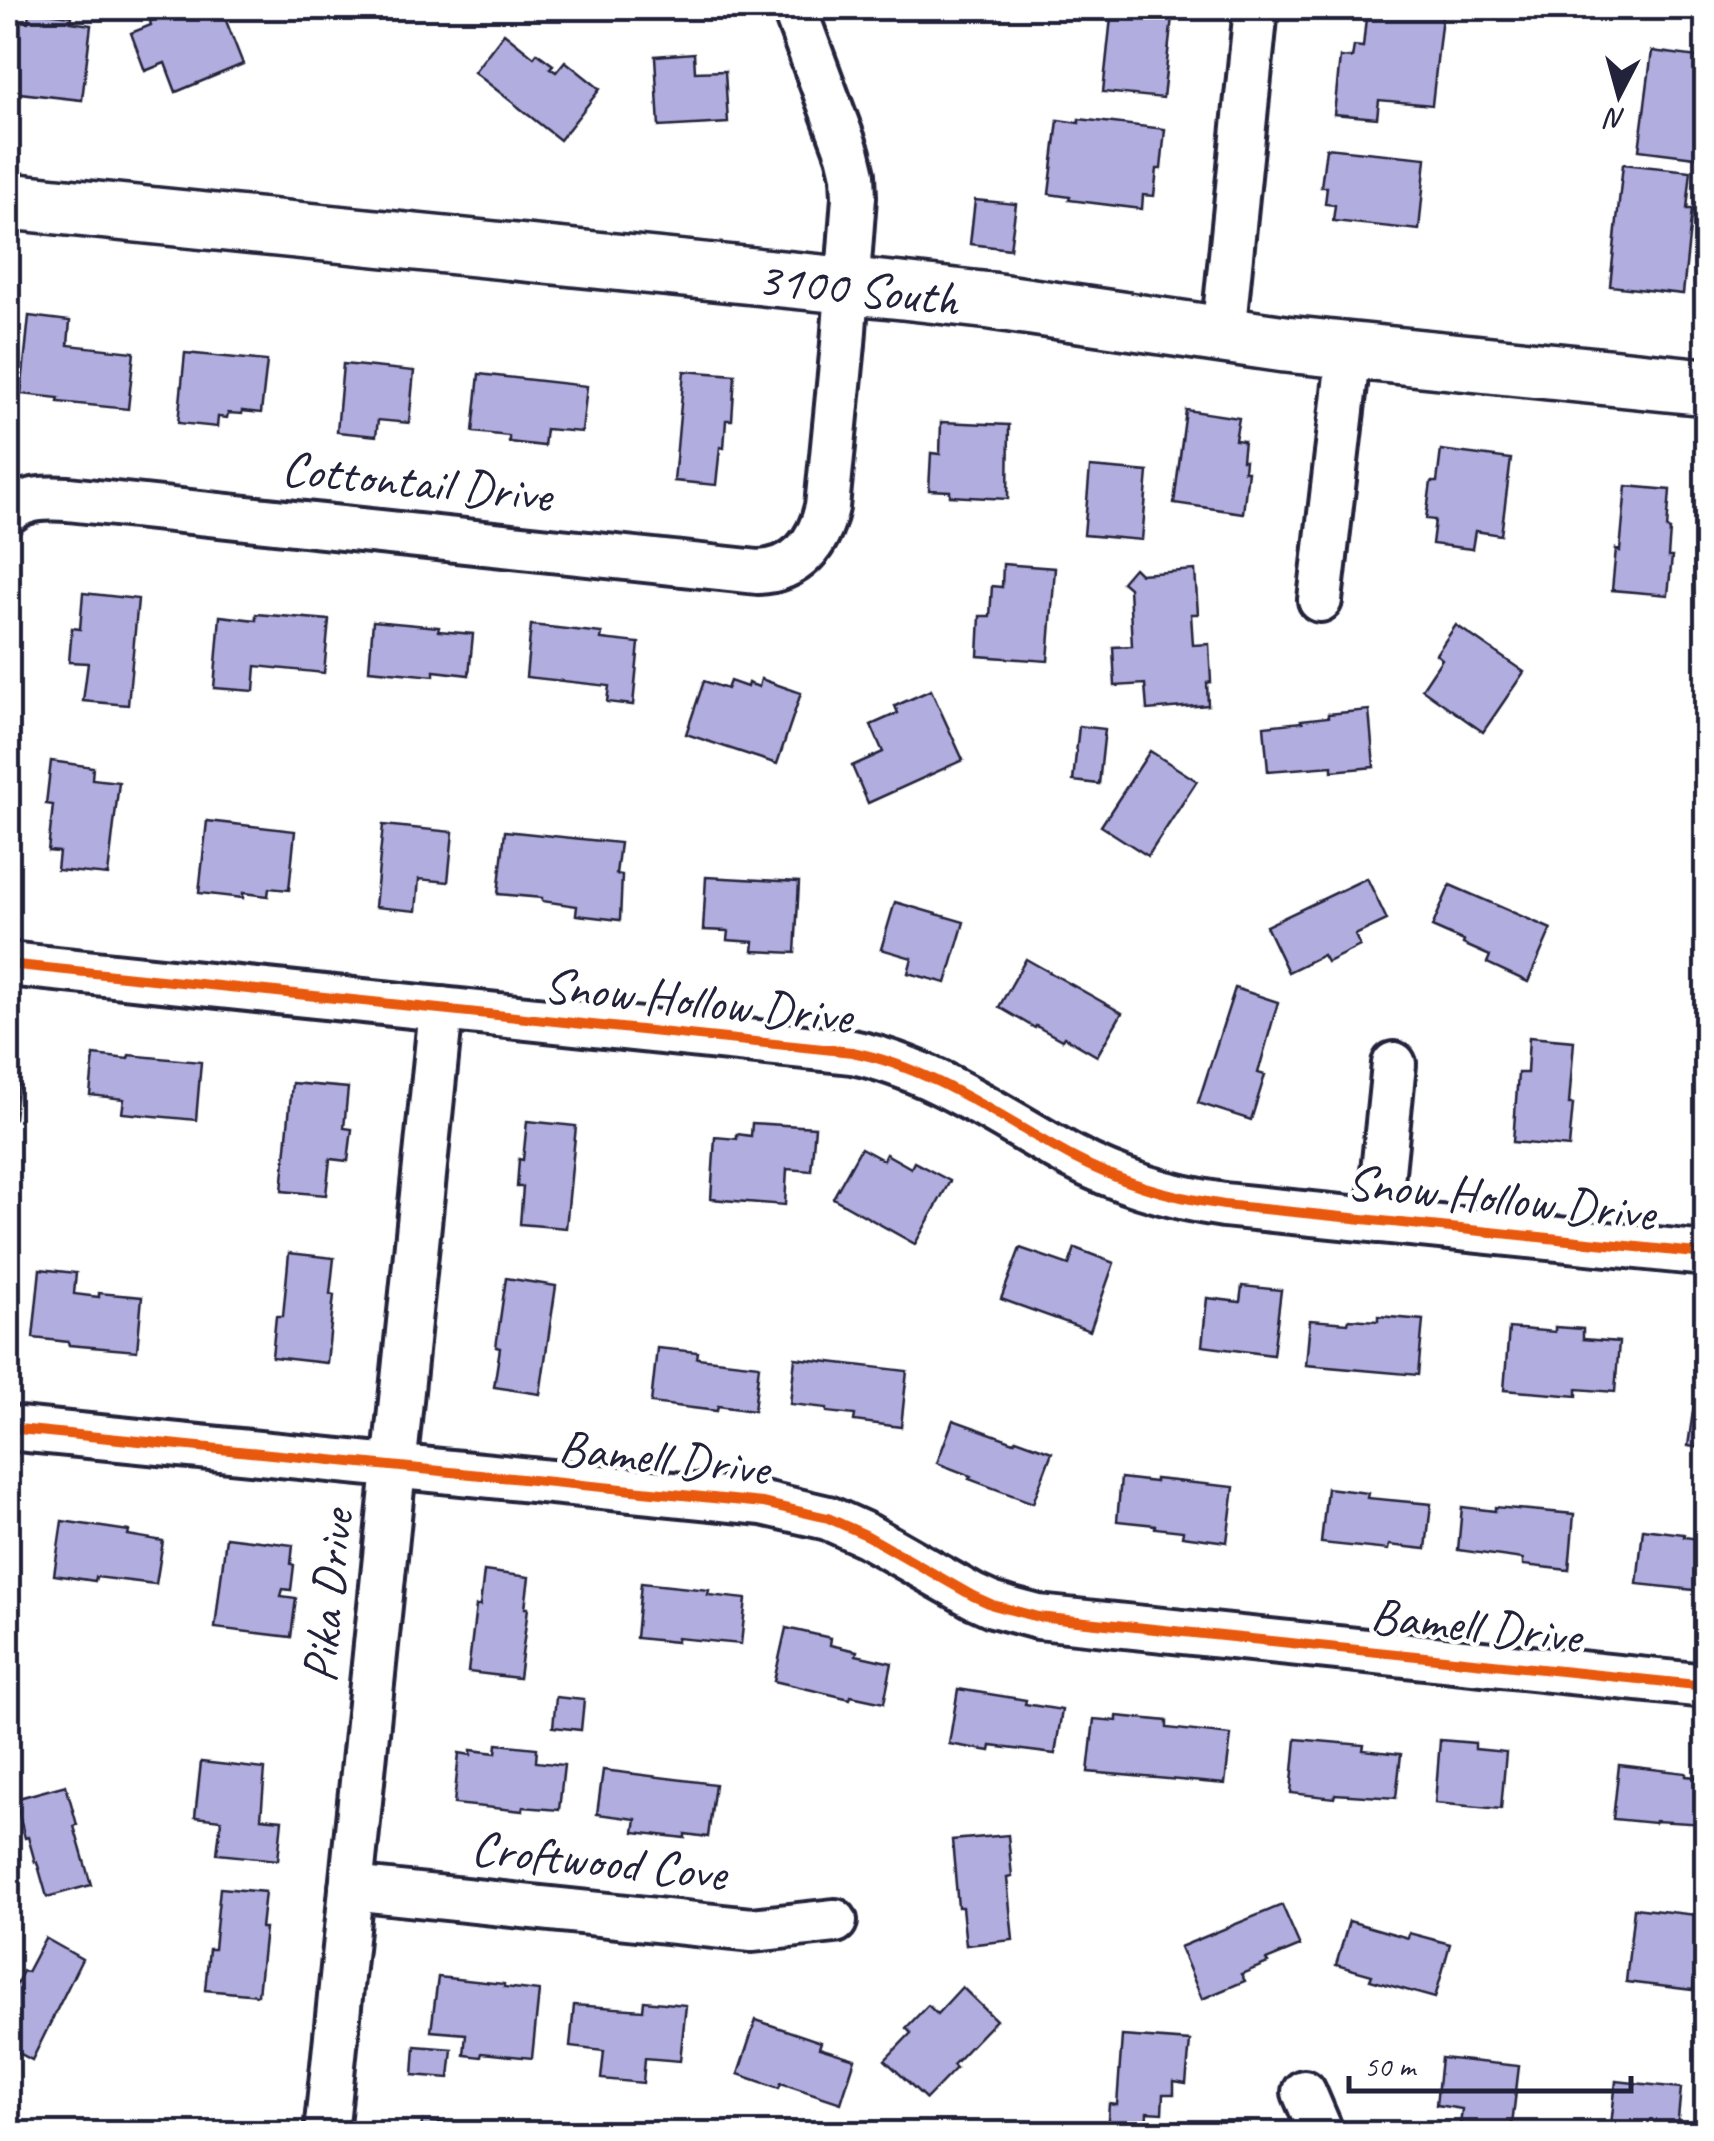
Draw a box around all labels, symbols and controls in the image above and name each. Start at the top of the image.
north arrow [1569,45,1669,145]
text: N [1601,101,1627,138]
street label: 3100 South [754,247,964,331]
street label: Cottontail Drive [279,436,557,527]
street label: Snow Hollow Drive [541,953,858,1048]
street label: Snow Hollow Drive [1344,1150,1661,1245]
street label: Bamell Drive [556,1415,776,1500]
street label: Pika Drive [287,1503,368,1685]
street label: Bamell Drive [1368,1583,1588,1668]
street label: Croftwood Cove [468,1816,732,1905]
scale bar [1349,2031,1632,2093]
text: 50 m [1364,2047,1417,2085]

